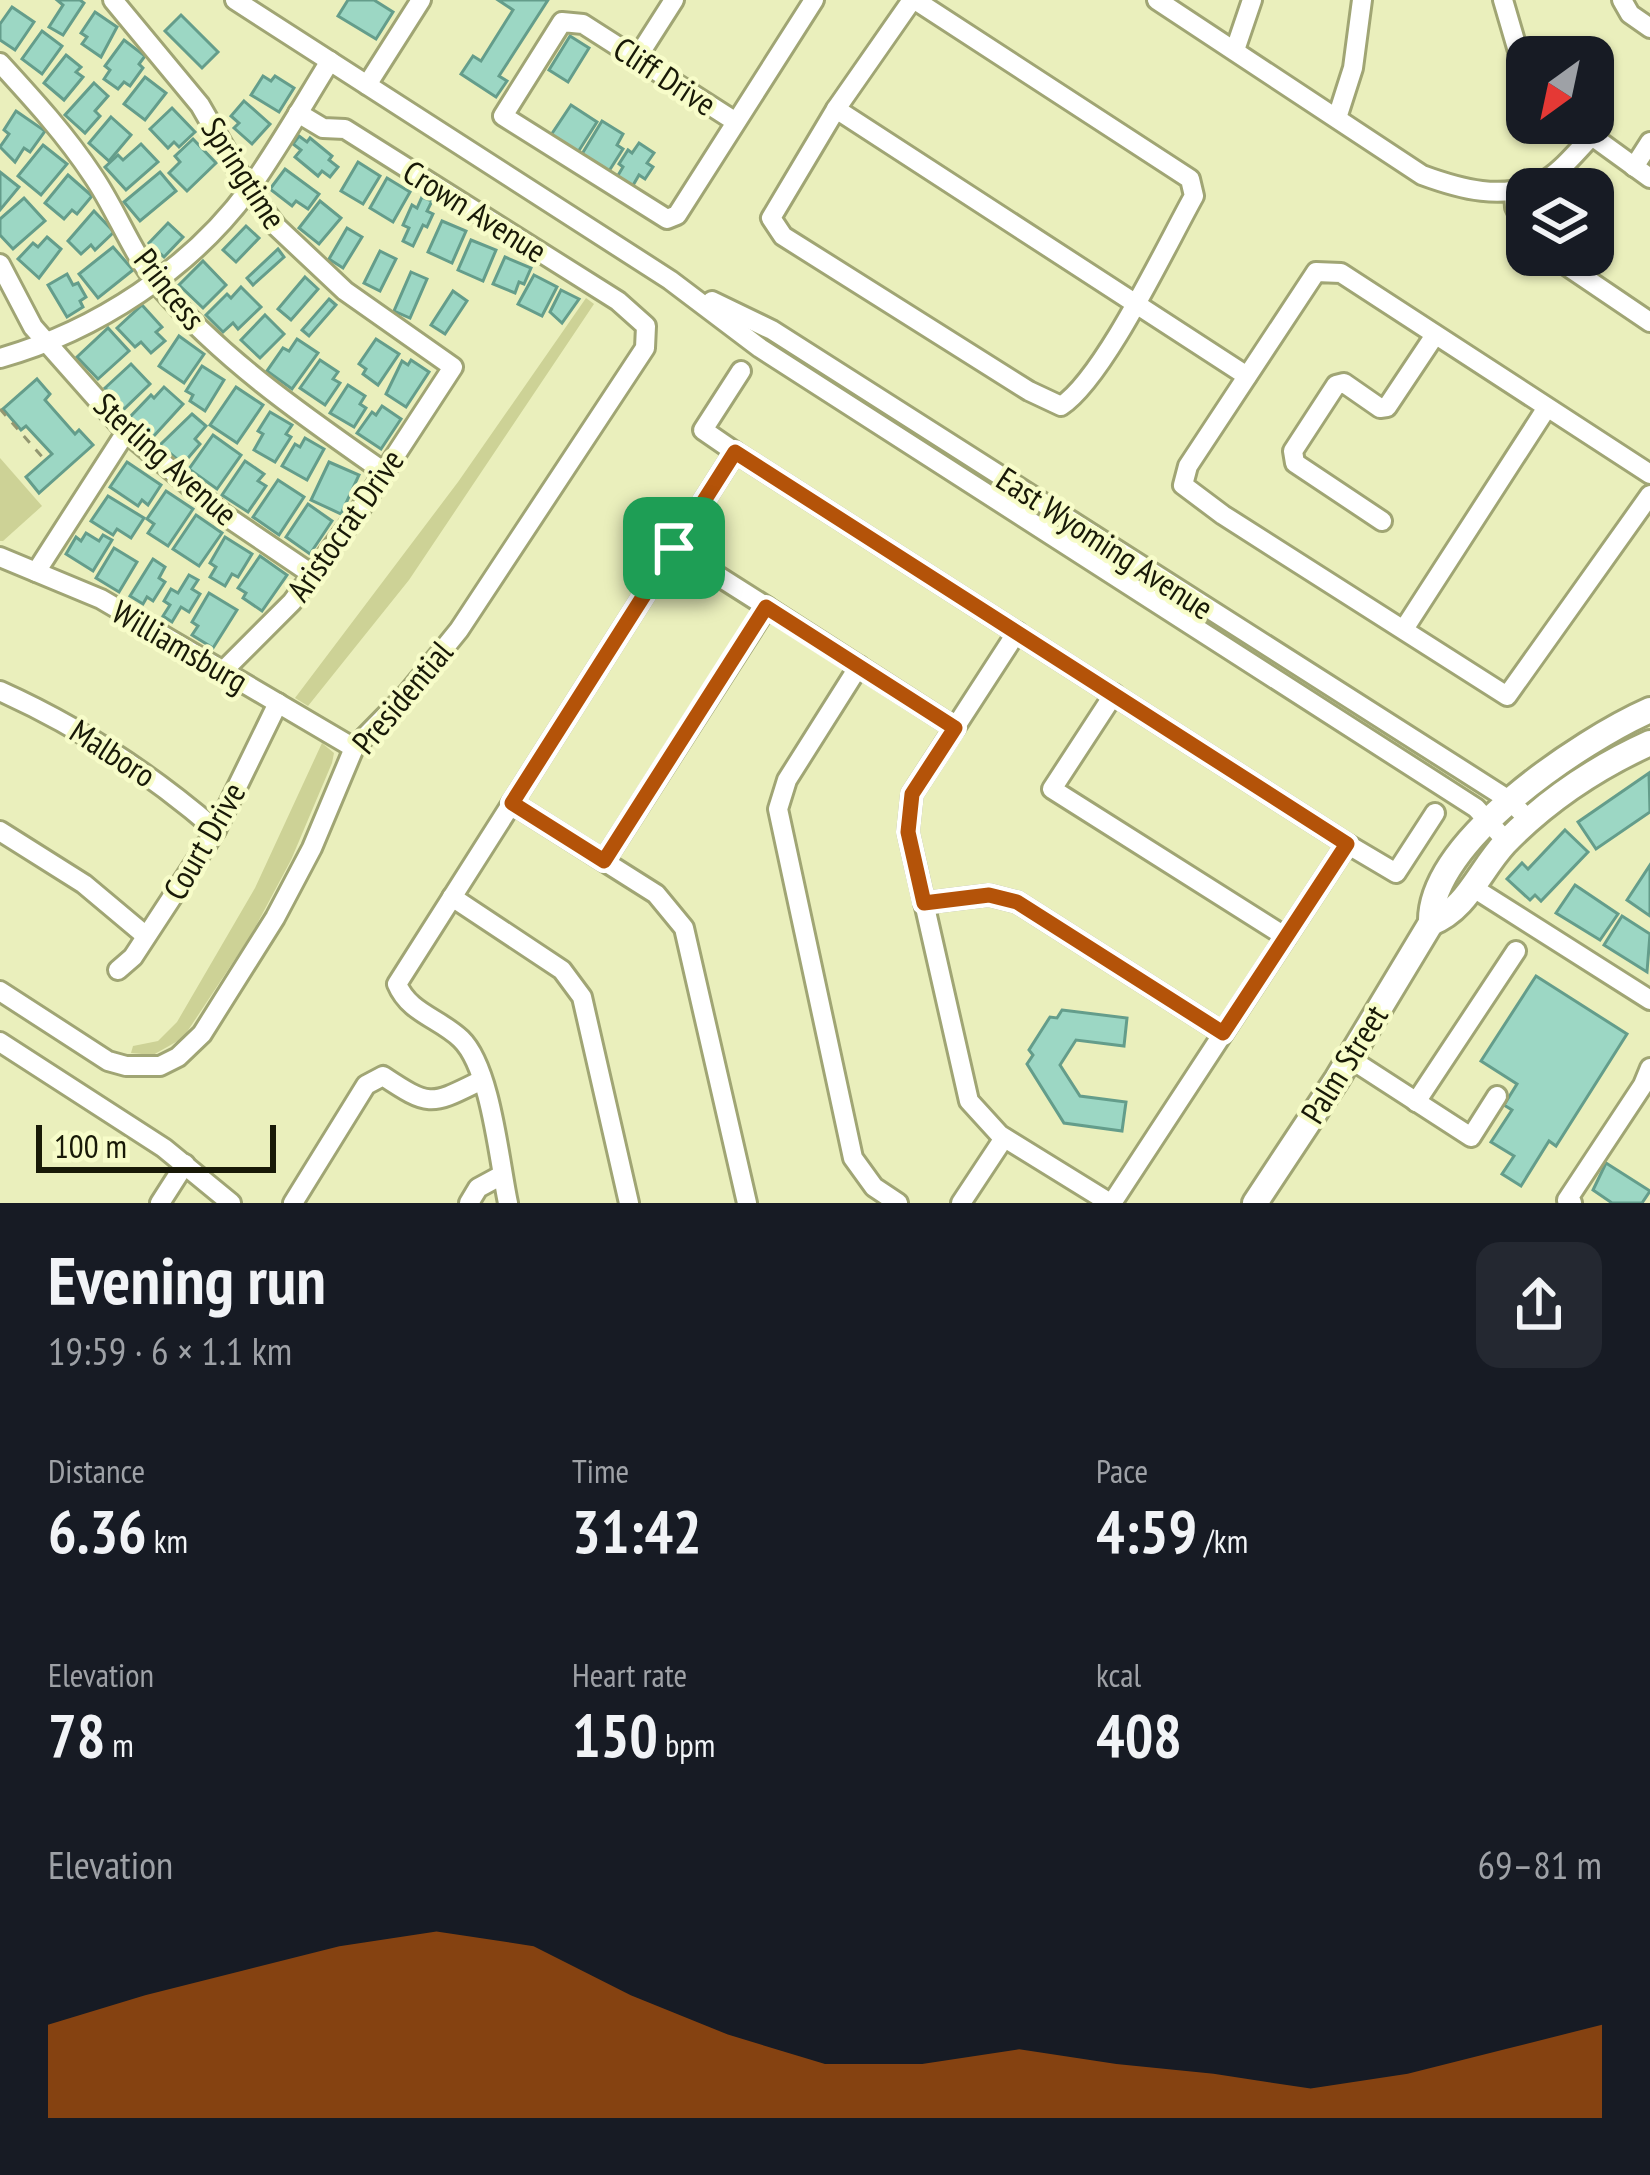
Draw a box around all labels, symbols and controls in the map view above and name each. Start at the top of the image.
street label: Cliff Drive [606,27,725,125]
north arrow [1506,36,1614,144]
map controls [1506,36,1614,276]
street label: Springtime [192,109,296,237]
street label: Crown Avenue [396,150,555,272]
button: layers [1506,168,1614,276]
street label: Princess [125,239,216,338]
street label: Sterling Avenue [86,383,247,534]
street label: Aristocrat Drive [276,440,413,609]
street label: East Wyoming Avenue [989,457,1222,629]
pin [623,497,725,599]
icon: arrive [641,515,707,581]
street label: Williamsburg [105,590,256,702]
street label: Presidential [342,631,462,762]
street label: Malboro [62,709,164,796]
street label: Court Drive [153,774,254,907]
street label: Palm Street [1290,997,1397,1131]
scale bar [36,1119,276,1172]
text: 100 m [54,1124,127,1167]
text: Evening run [48,1237,326,1322]
button: share [1476,1242,1602,1368]
text: 19:59 · 6 × 1.1 km [48,1325,292,1376]
text: Distance [48,1449,145,1492]
text: Time [572,1449,629,1492]
text: Pace [1096,1449,1148,1492]
text: 6.36 [48,1492,147,1570]
text: 31:42 [572,1492,702,1570]
text: 4:59 [1096,1492,1197,1570]
text: km [147,1519,188,1562]
text: /km [1197,1519,1248,1562]
text: Elevation [48,1653,154,1696]
text: Heart rate [572,1653,687,1696]
text: kcal [1096,1653,1141,1696]
text: 78 [48,1696,105,1774]
text: 150 [572,1696,658,1774]
text: 408 [1096,1696,1182,1774]
text: m [105,1723,134,1766]
text: bpm [658,1723,715,1766]
text: Elevation [48,1839,173,1890]
text: 69–81 m [1477,1839,1602,1890]

